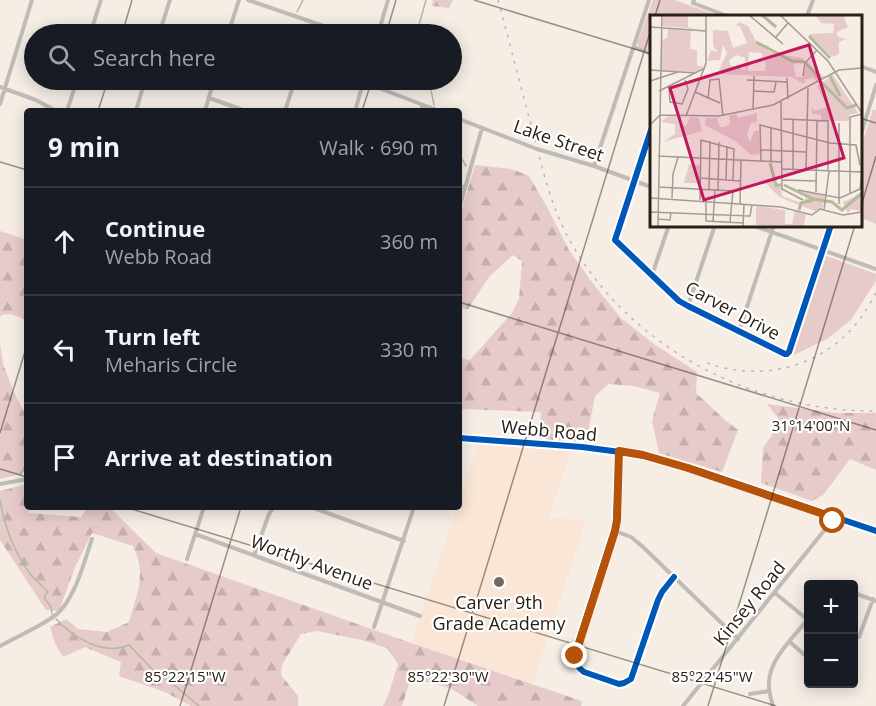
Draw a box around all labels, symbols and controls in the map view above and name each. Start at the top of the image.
inset map [650,15,861,226]
search box [24,24,462,90]
icon: search [45,41,78,74]
text: Search here [93,42,216,72]
street label: Lake Street [511,113,607,167]
text: 9 min [48,129,120,165]
text: Walk · 690 m [319,134,438,161]
text: Continue [105,213,205,243]
icon: ahead [48,225,81,258]
text: 360 m [380,228,438,255]
text: Webb Road [105,243,212,270]
street label: Carver Drive [682,275,784,345]
text: Turn left [105,321,200,351]
icon: left [48,333,81,366]
text: 330 m [380,336,438,363]
text: Meharis Circle [105,351,237,378]
street label: Webb Road [500,414,598,446]
text: 31°14'00"N [772,415,850,435]
icon: arrive [48,441,81,474]
text: Arrive at destination [105,442,333,472]
route start [819,507,845,533]
street label: Worthy Avenue [247,529,377,595]
street label: Kinsey Road [708,556,790,650]
marker: Carver 9th Grade Academy [492,575,506,589]
map controls [804,580,858,688]
button: + [804,580,858,634]
place label: Carver 9th Grade Academy [432,590,567,635]
button: − [804,634,858,688]
route end [561,642,587,668]
text: 85°22'15"W [145,666,226,686]
text: 85°22'30"W [408,666,489,686]
text: 85°22'45"W [672,666,753,686]

